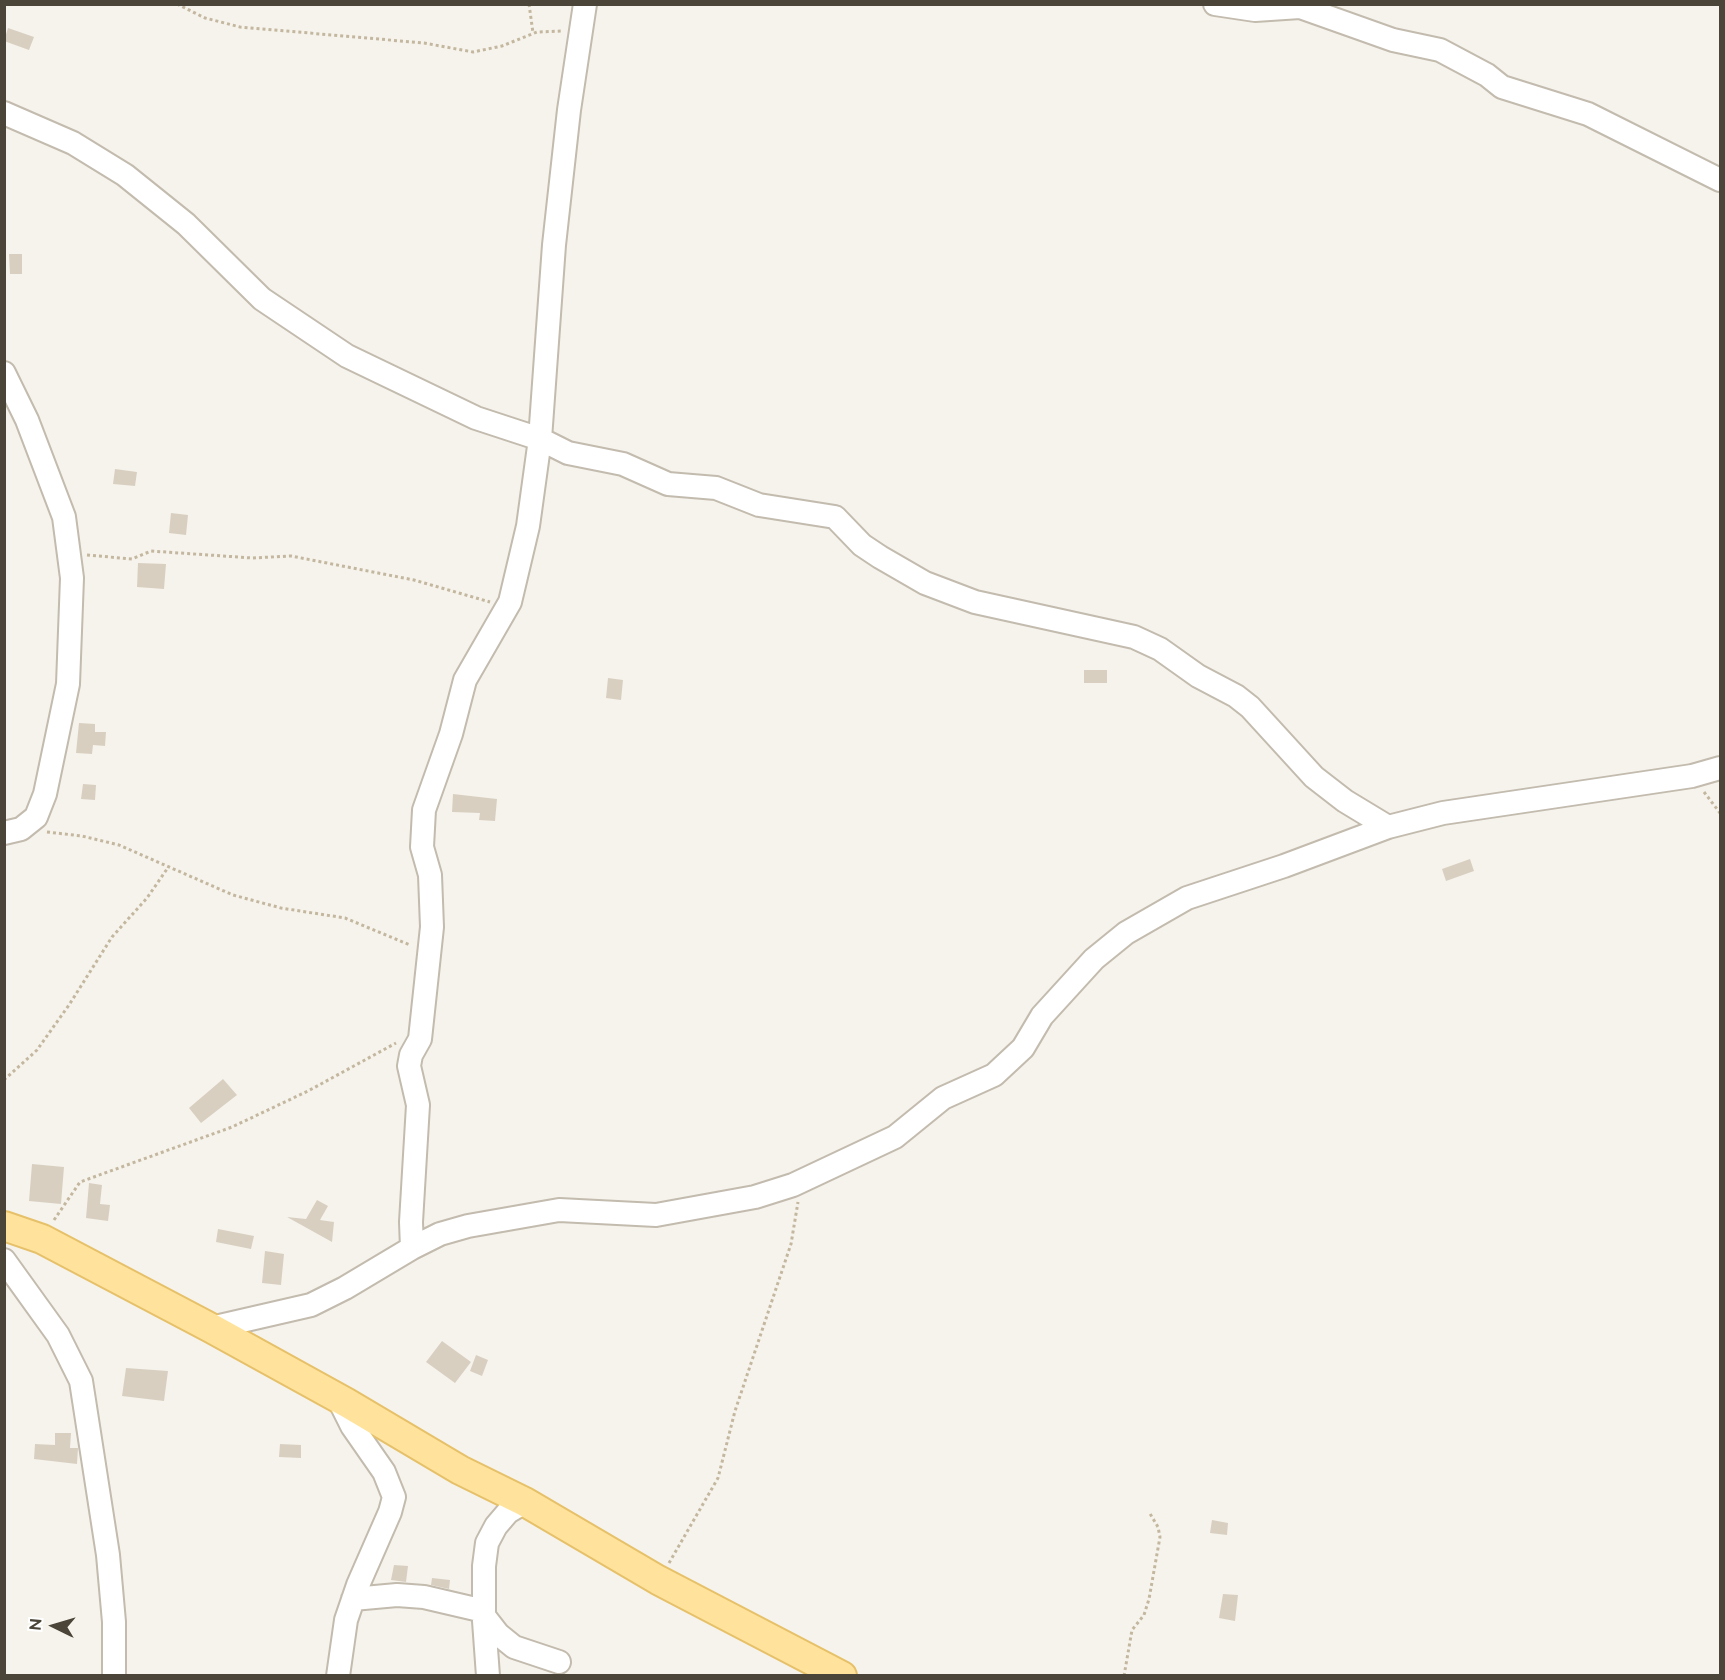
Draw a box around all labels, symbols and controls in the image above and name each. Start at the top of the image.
north arrow [24,1596,84,1656]
text: N [26,1617,46,1631]

